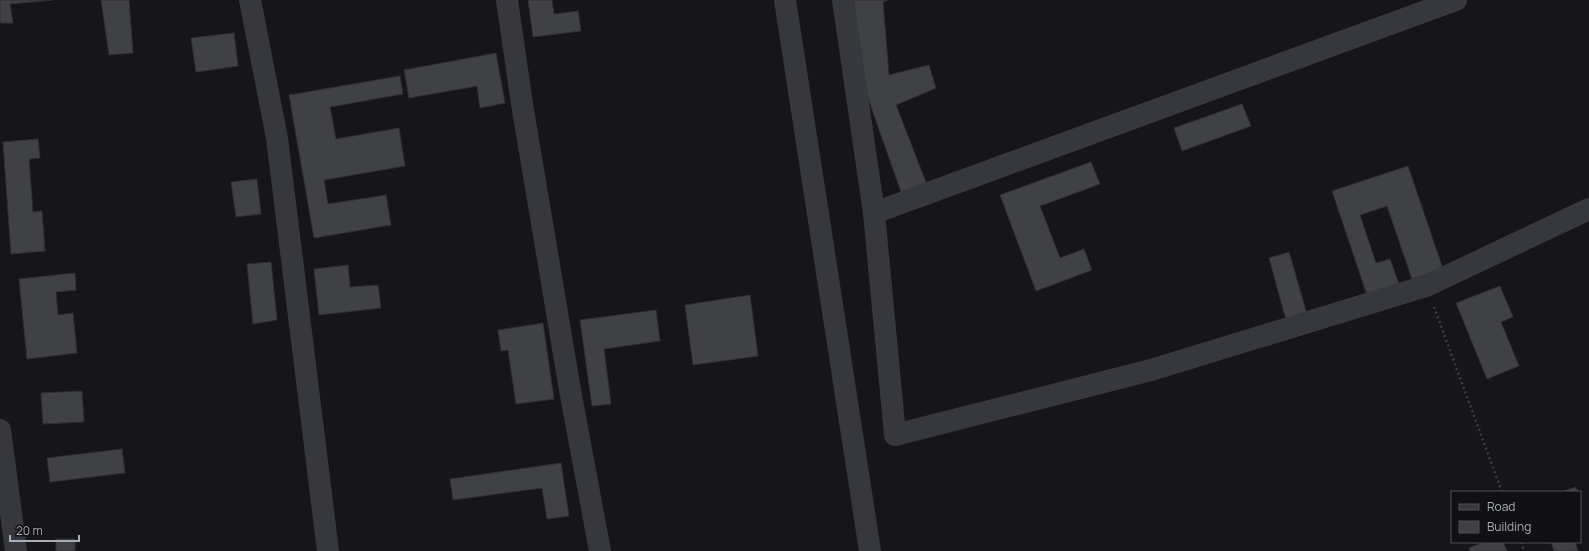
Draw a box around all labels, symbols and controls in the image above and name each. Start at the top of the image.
legend [1451,491,1581,543]
text: Road [1487,498,1515,515]
scale bar [10,517,79,543]
text: Building [1487,518,1531,535]
text: 20 m [16,522,43,539]

